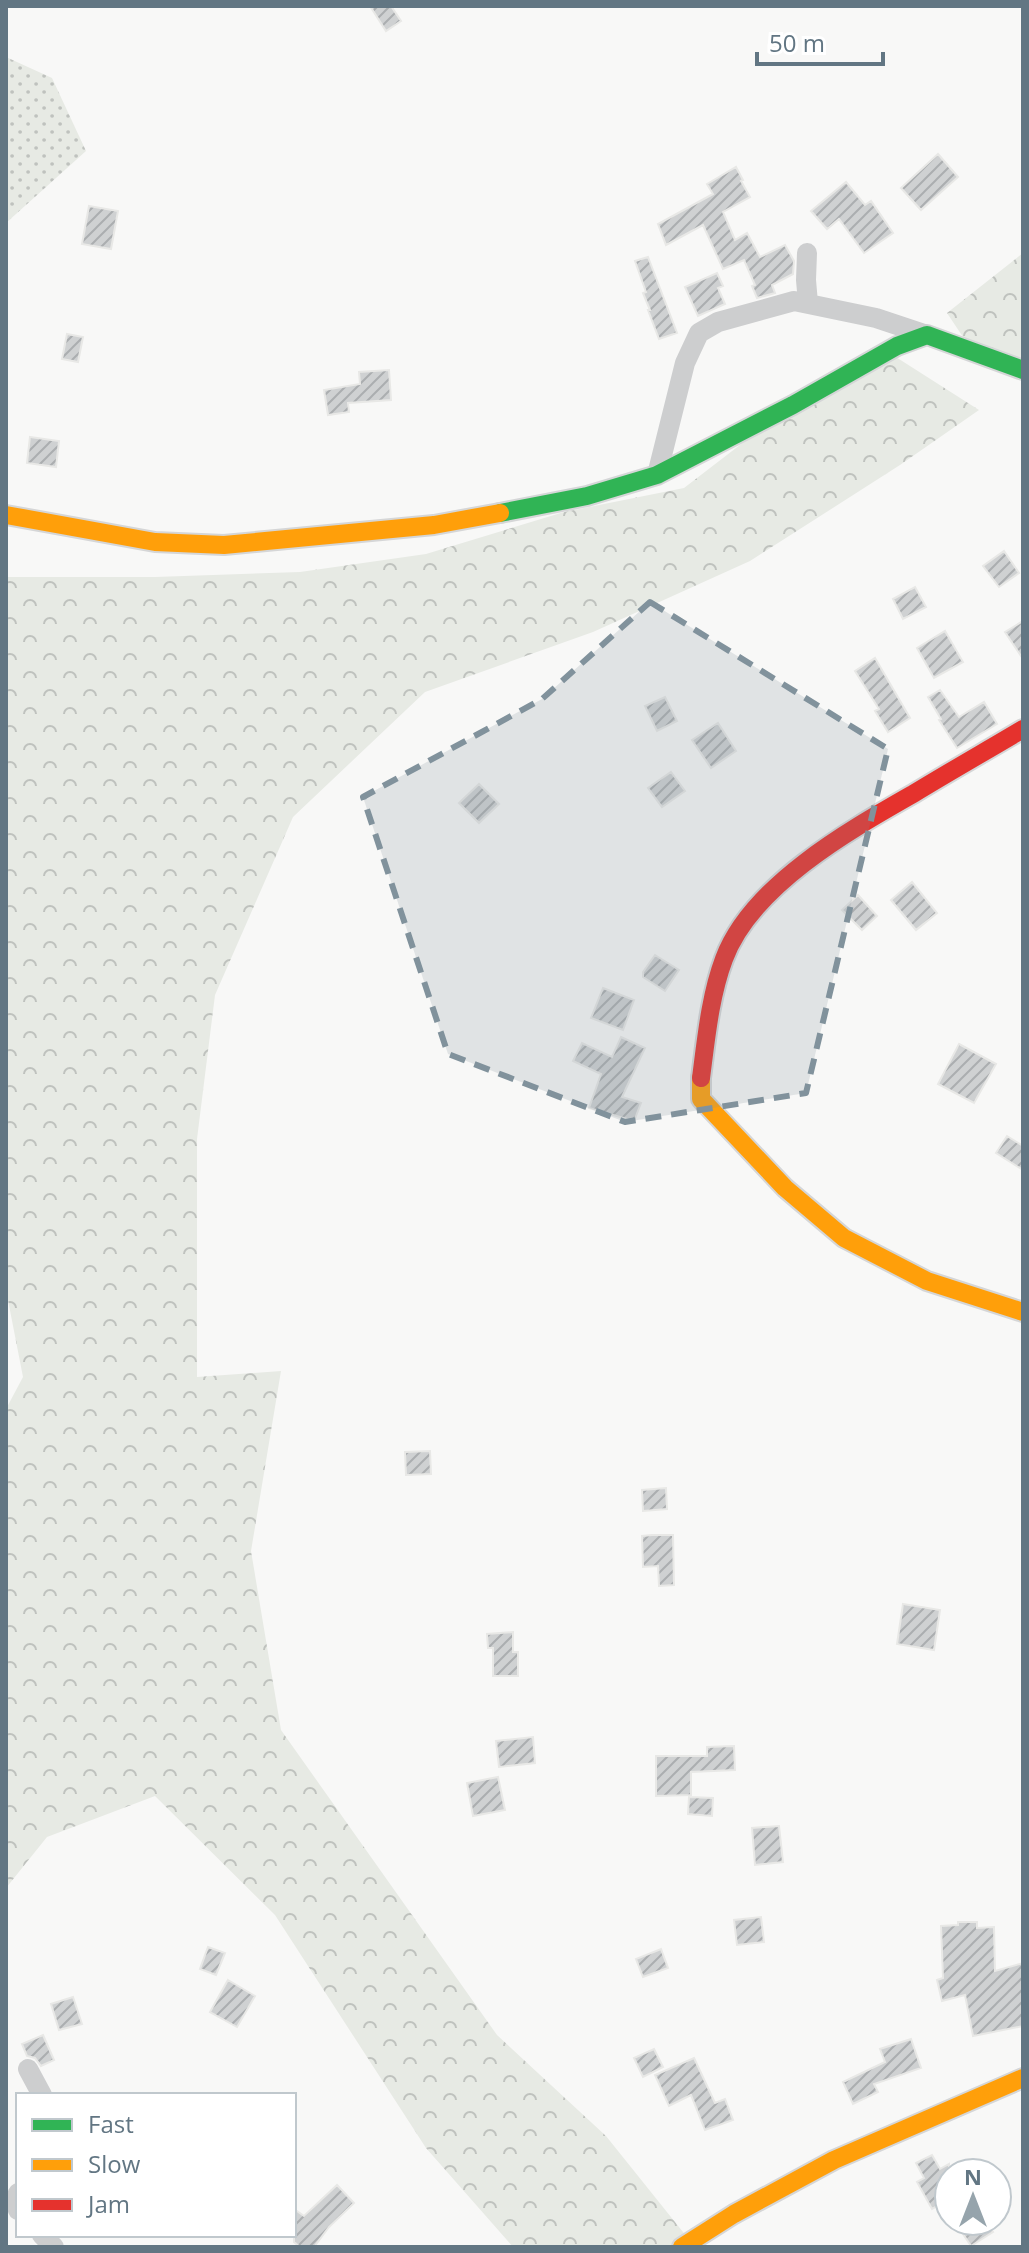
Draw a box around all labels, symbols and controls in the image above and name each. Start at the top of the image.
scale bar [757,16,883,66]
text: 50 m [769,26,825,59]
legend [16,2093,296,2237]
text: Fast [88,2107,134,2140]
text: Slow [88,2147,141,2180]
north arrow [933,2157,1013,2237]
text: N [964,2161,982,2191]
text: Jam [86,2187,130,2220]

